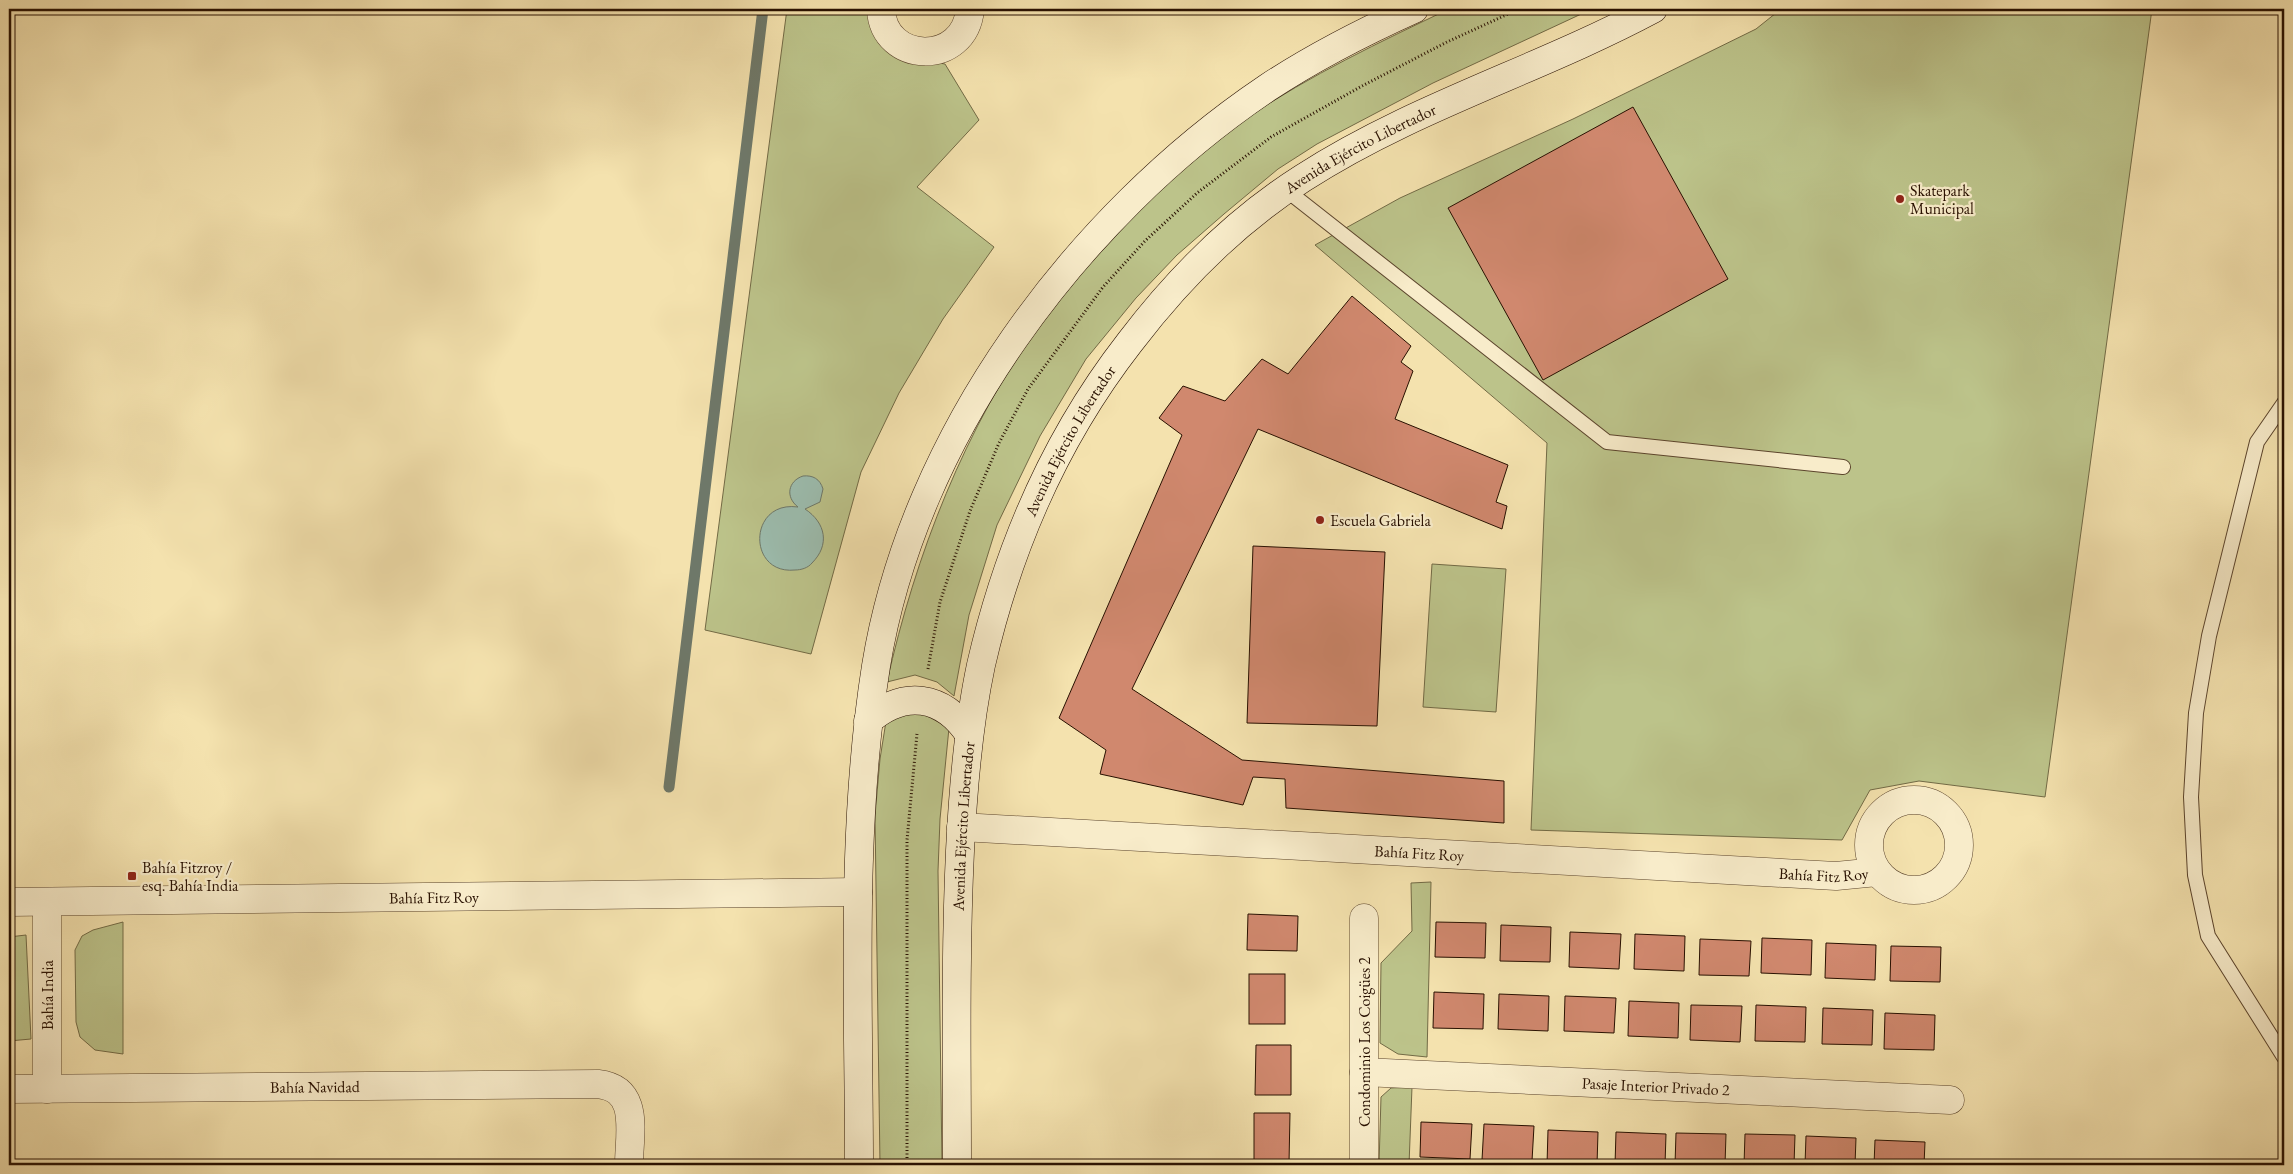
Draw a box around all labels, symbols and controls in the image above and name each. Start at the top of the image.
street label: Avenida Ejército Libertador [1279,98,1440,198]
place label: Skatepark Municipal [1910,180,1974,219]
marker: Skatepark Municipal [1894,193,1906,205]
street label: Avenida Ejército Libertador [1019,360,1120,520]
place label: Escuela Gabriela [1330,510,1431,531]
marker: Escuela Gabriela [1314,514,1326,526]
street label: Avenida Ejército Libertador [947,740,979,912]
street label: Bahía Fitz Roy [1374,840,1466,866]
place label: Bahía Fitzroy / esq. Bahía India [142,857,239,896]
street label: Bahía Fitz Roy [1778,862,1870,887]
marker: Bahía Fitzroy / esq. Bahía India [126,870,138,882]
street label: Bahía Fitz Roy [389,886,480,908]
street label: Condominio Los Coigües 2 [1354,957,1375,1127]
street label: Bahía India [37,959,58,1030]
street label: Pasaje Interior Privado 2 [1581,1072,1730,1100]
street label: Bahía Navidad [270,1076,361,1097]

